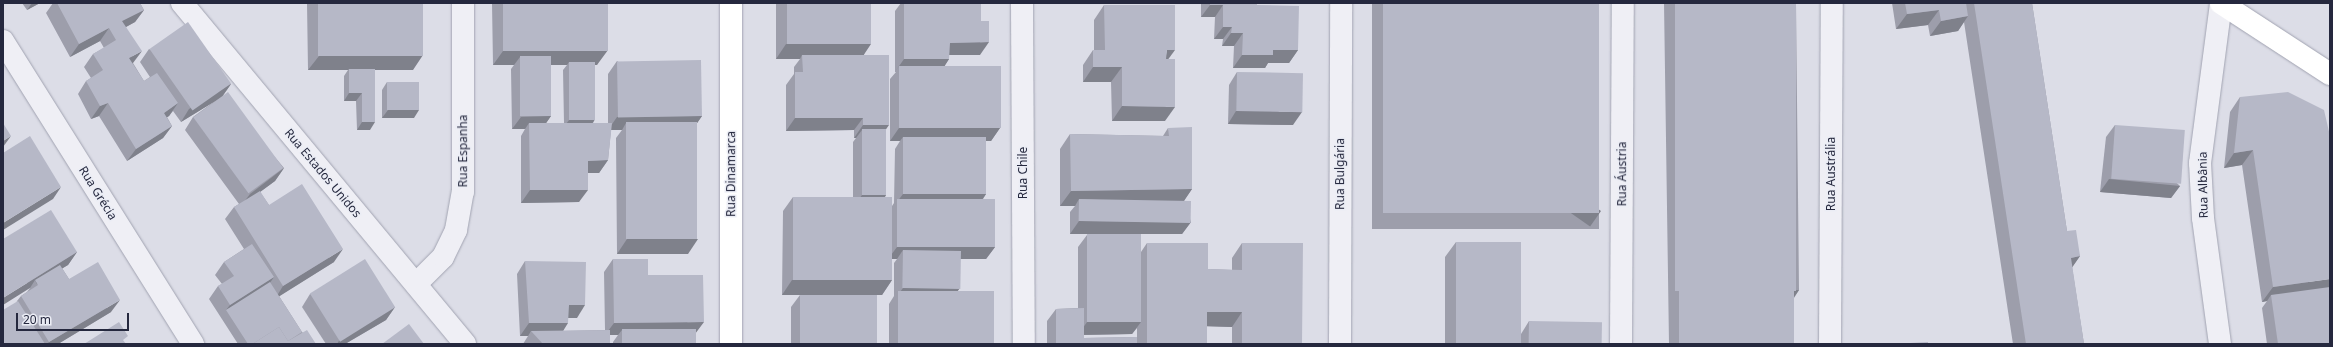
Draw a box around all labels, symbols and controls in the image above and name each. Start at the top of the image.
street label: Rua Espanha [456,115,470,187]
street label: Rua Estados Unidos [282,126,364,220]
street label: Rua Dinamarca [724,131,738,217]
street label: Rua Austrália [1824,137,1838,211]
street label: Rua Bulgária [1333,138,1347,210]
street label: Rua Áustria [1615,142,1629,206]
street label: Rua Chile [1016,147,1030,199]
street label: Rua Albânia [2195,151,2211,219]
street label: Rua Grécia [76,164,120,222]
scale bar [18,305,131,331]
text: 20 m [23,311,51,328]

